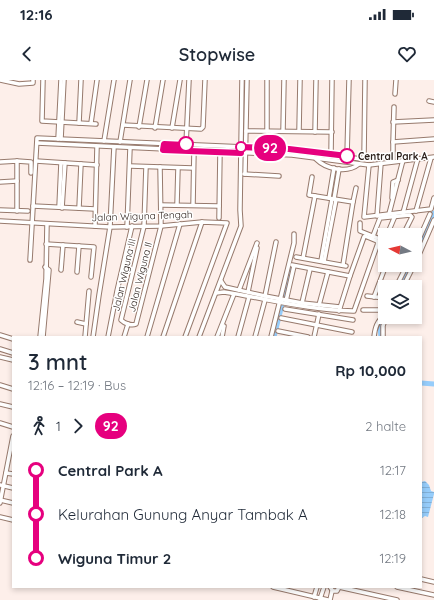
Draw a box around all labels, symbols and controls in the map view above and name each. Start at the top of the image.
text: 12:16 [20,5,53,24]
icon: back [16,43,38,65]
text: Stopwise [179,43,255,66]
icon: heart [396,43,418,65]
line badge: 92 [252,135,288,161]
unlabelled marker [178,136,194,152]
text: 92 [262,139,278,157]
unlabelled marker [235,141,247,153]
marker: Central Park A [339,148,355,164]
place label: Central Park A [358,150,428,163]
street label: Jalan Wiguna Tengah [91,208,193,224]
north arrow [378,228,422,272]
map controls [378,228,422,324]
street label: Jalan Wiguna III [109,237,139,313]
street label: Jalan Wiguna II [125,241,155,313]
button: layers [378,280,422,324]
text: 3 mnt [28,348,88,376]
text: Rp 10,000 [335,361,406,380]
text: 12:16 – 12:19 · Bus [28,377,126,393]
icon: walk [28,415,50,437]
icon: forward [67,415,89,437]
text: 92 [103,417,119,435]
text: 1 [56,418,61,434]
text: 2 halte [365,418,406,434]
text: Central Park A [58,461,163,480]
text: 12:17 [380,462,406,478]
text: Kelurahan Gunung Anyar Tambak A [58,505,308,524]
text: 12:18 [380,506,406,522]
text: Wiguna Timur 2 [58,549,171,568]
text: 12:19 [379,550,406,566]

